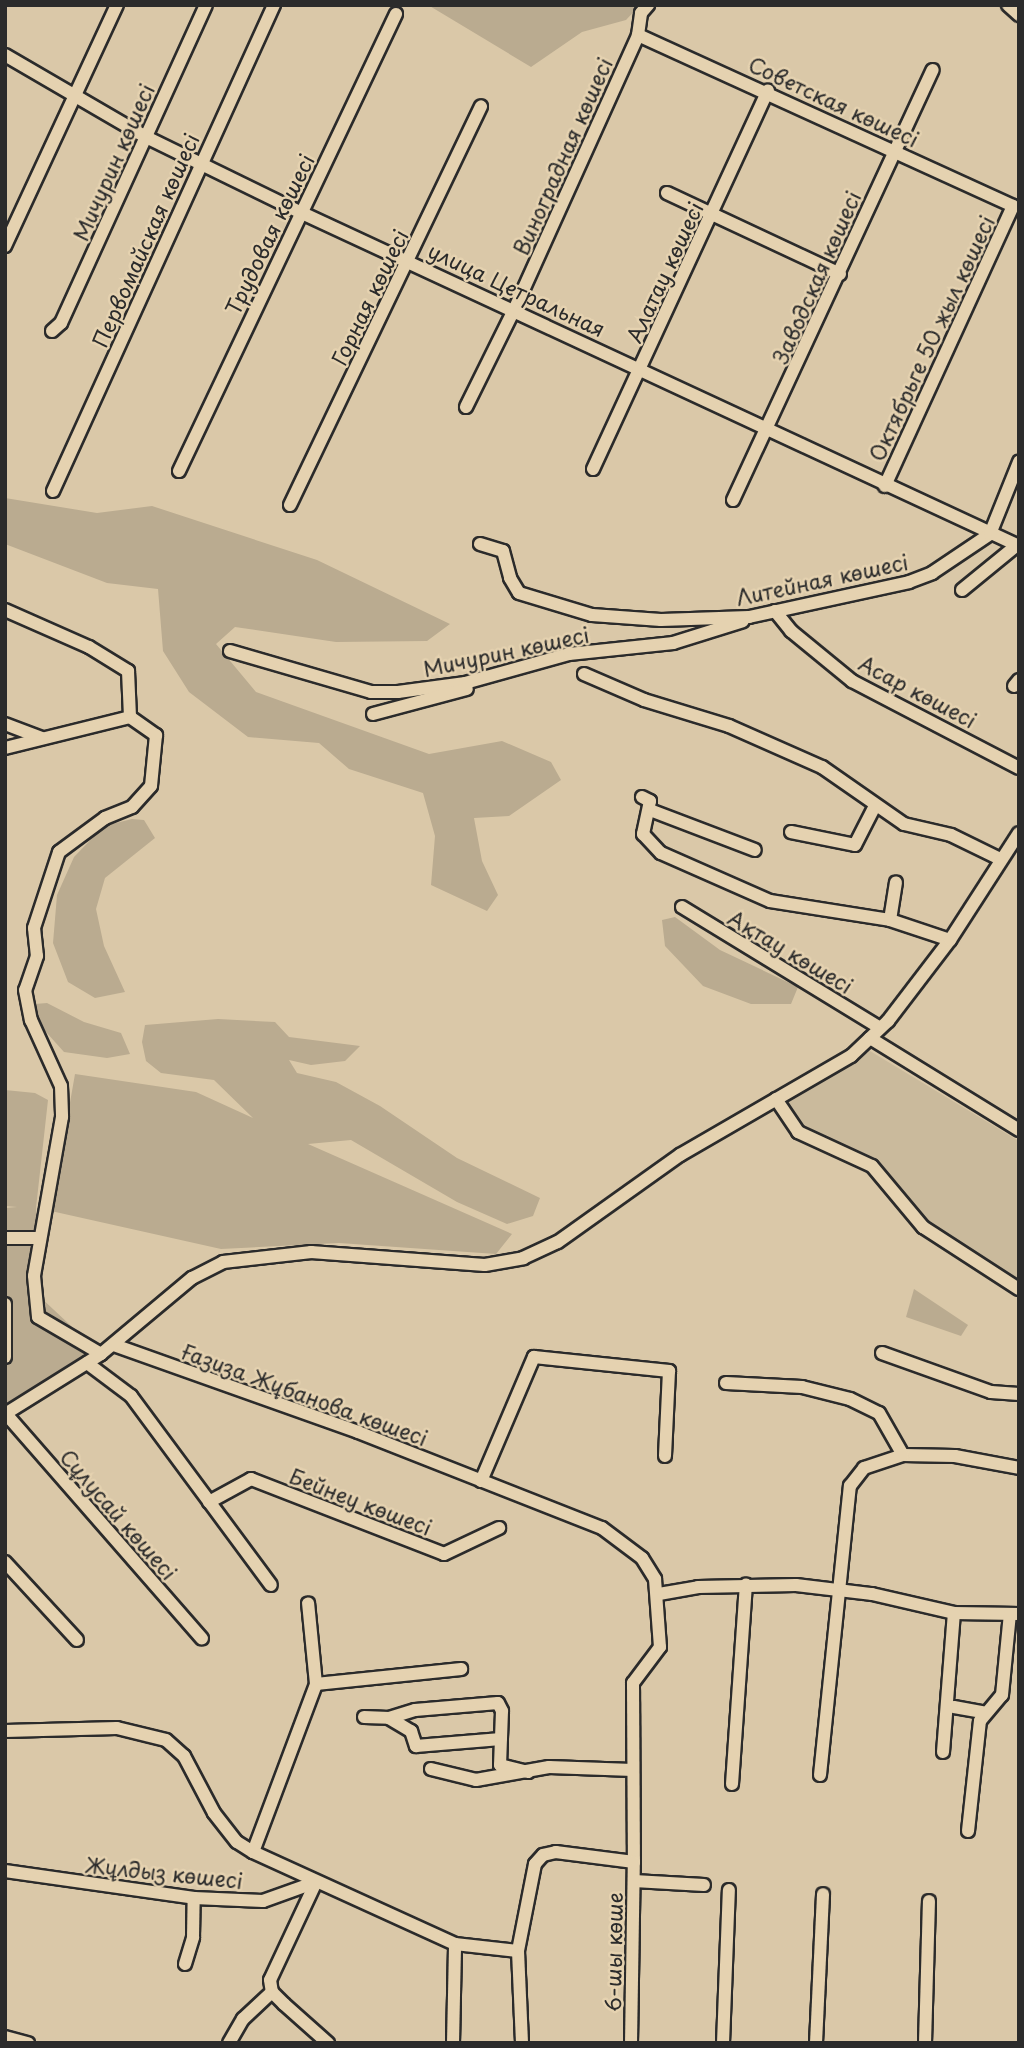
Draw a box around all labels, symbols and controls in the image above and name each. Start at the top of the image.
street label: Советская көшесі [745,50,923,152]
street label: Виноградная көшесі [507,53,617,259]
street label: Мичурин көшесі [67,79,159,245]
street label: Первомайская көшесі [86,129,204,351]
street label: Трудовая көшесі [219,150,319,318]
street label: Заводская көшесі [767,187,865,367]
street label: Алатау көшесі [620,197,708,347]
street label: Октябрьге 50 жыл көшесі [862,210,1000,466]
street label: Горная көшесі [325,225,413,369]
street label: улица Цетральная [424,237,610,341]
street label: Литейная көшесі [733,548,911,610]
street label: Мичурин көшесі [420,621,592,681]
street label: Асар көшесі [855,650,981,732]
street label: Ақтау көшесі [724,904,858,998]
street label: Ғазиза Жұбанова көшесі [178,1338,432,1450]
street label: Сұлусай көшесі [55,1444,183,1584]
street label: Бейнеу көшесі [286,1462,436,1540]
street label: Жұлдыз көшесі [83,1851,245,1893]
street label: 6-шы көше [599,1892,627,2012]

